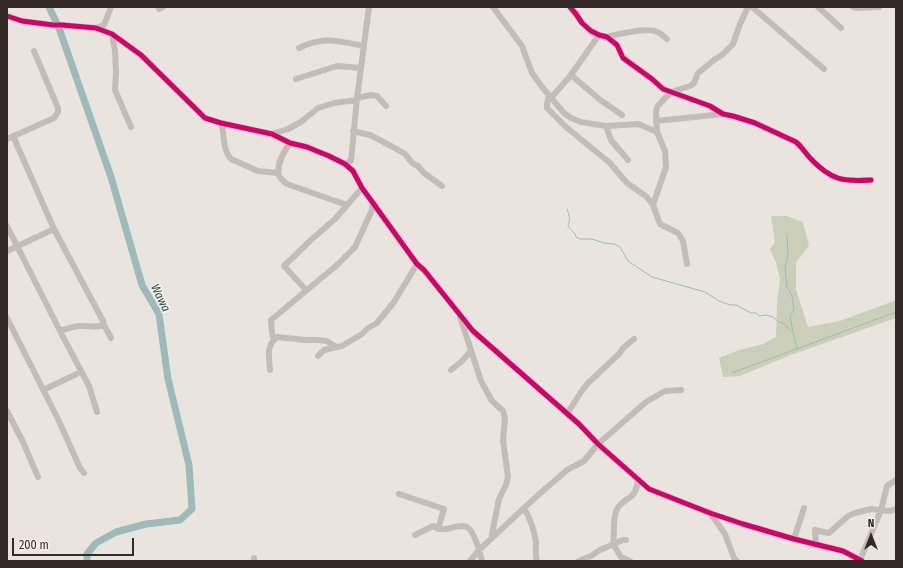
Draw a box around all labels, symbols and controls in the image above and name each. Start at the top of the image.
water label: Wawa [147,282,173,314]
north arrow [851,516,891,556]
text: N [868,517,874,530]
scale bar [14,530,136,556]
text: 200 m [19,538,49,552]

